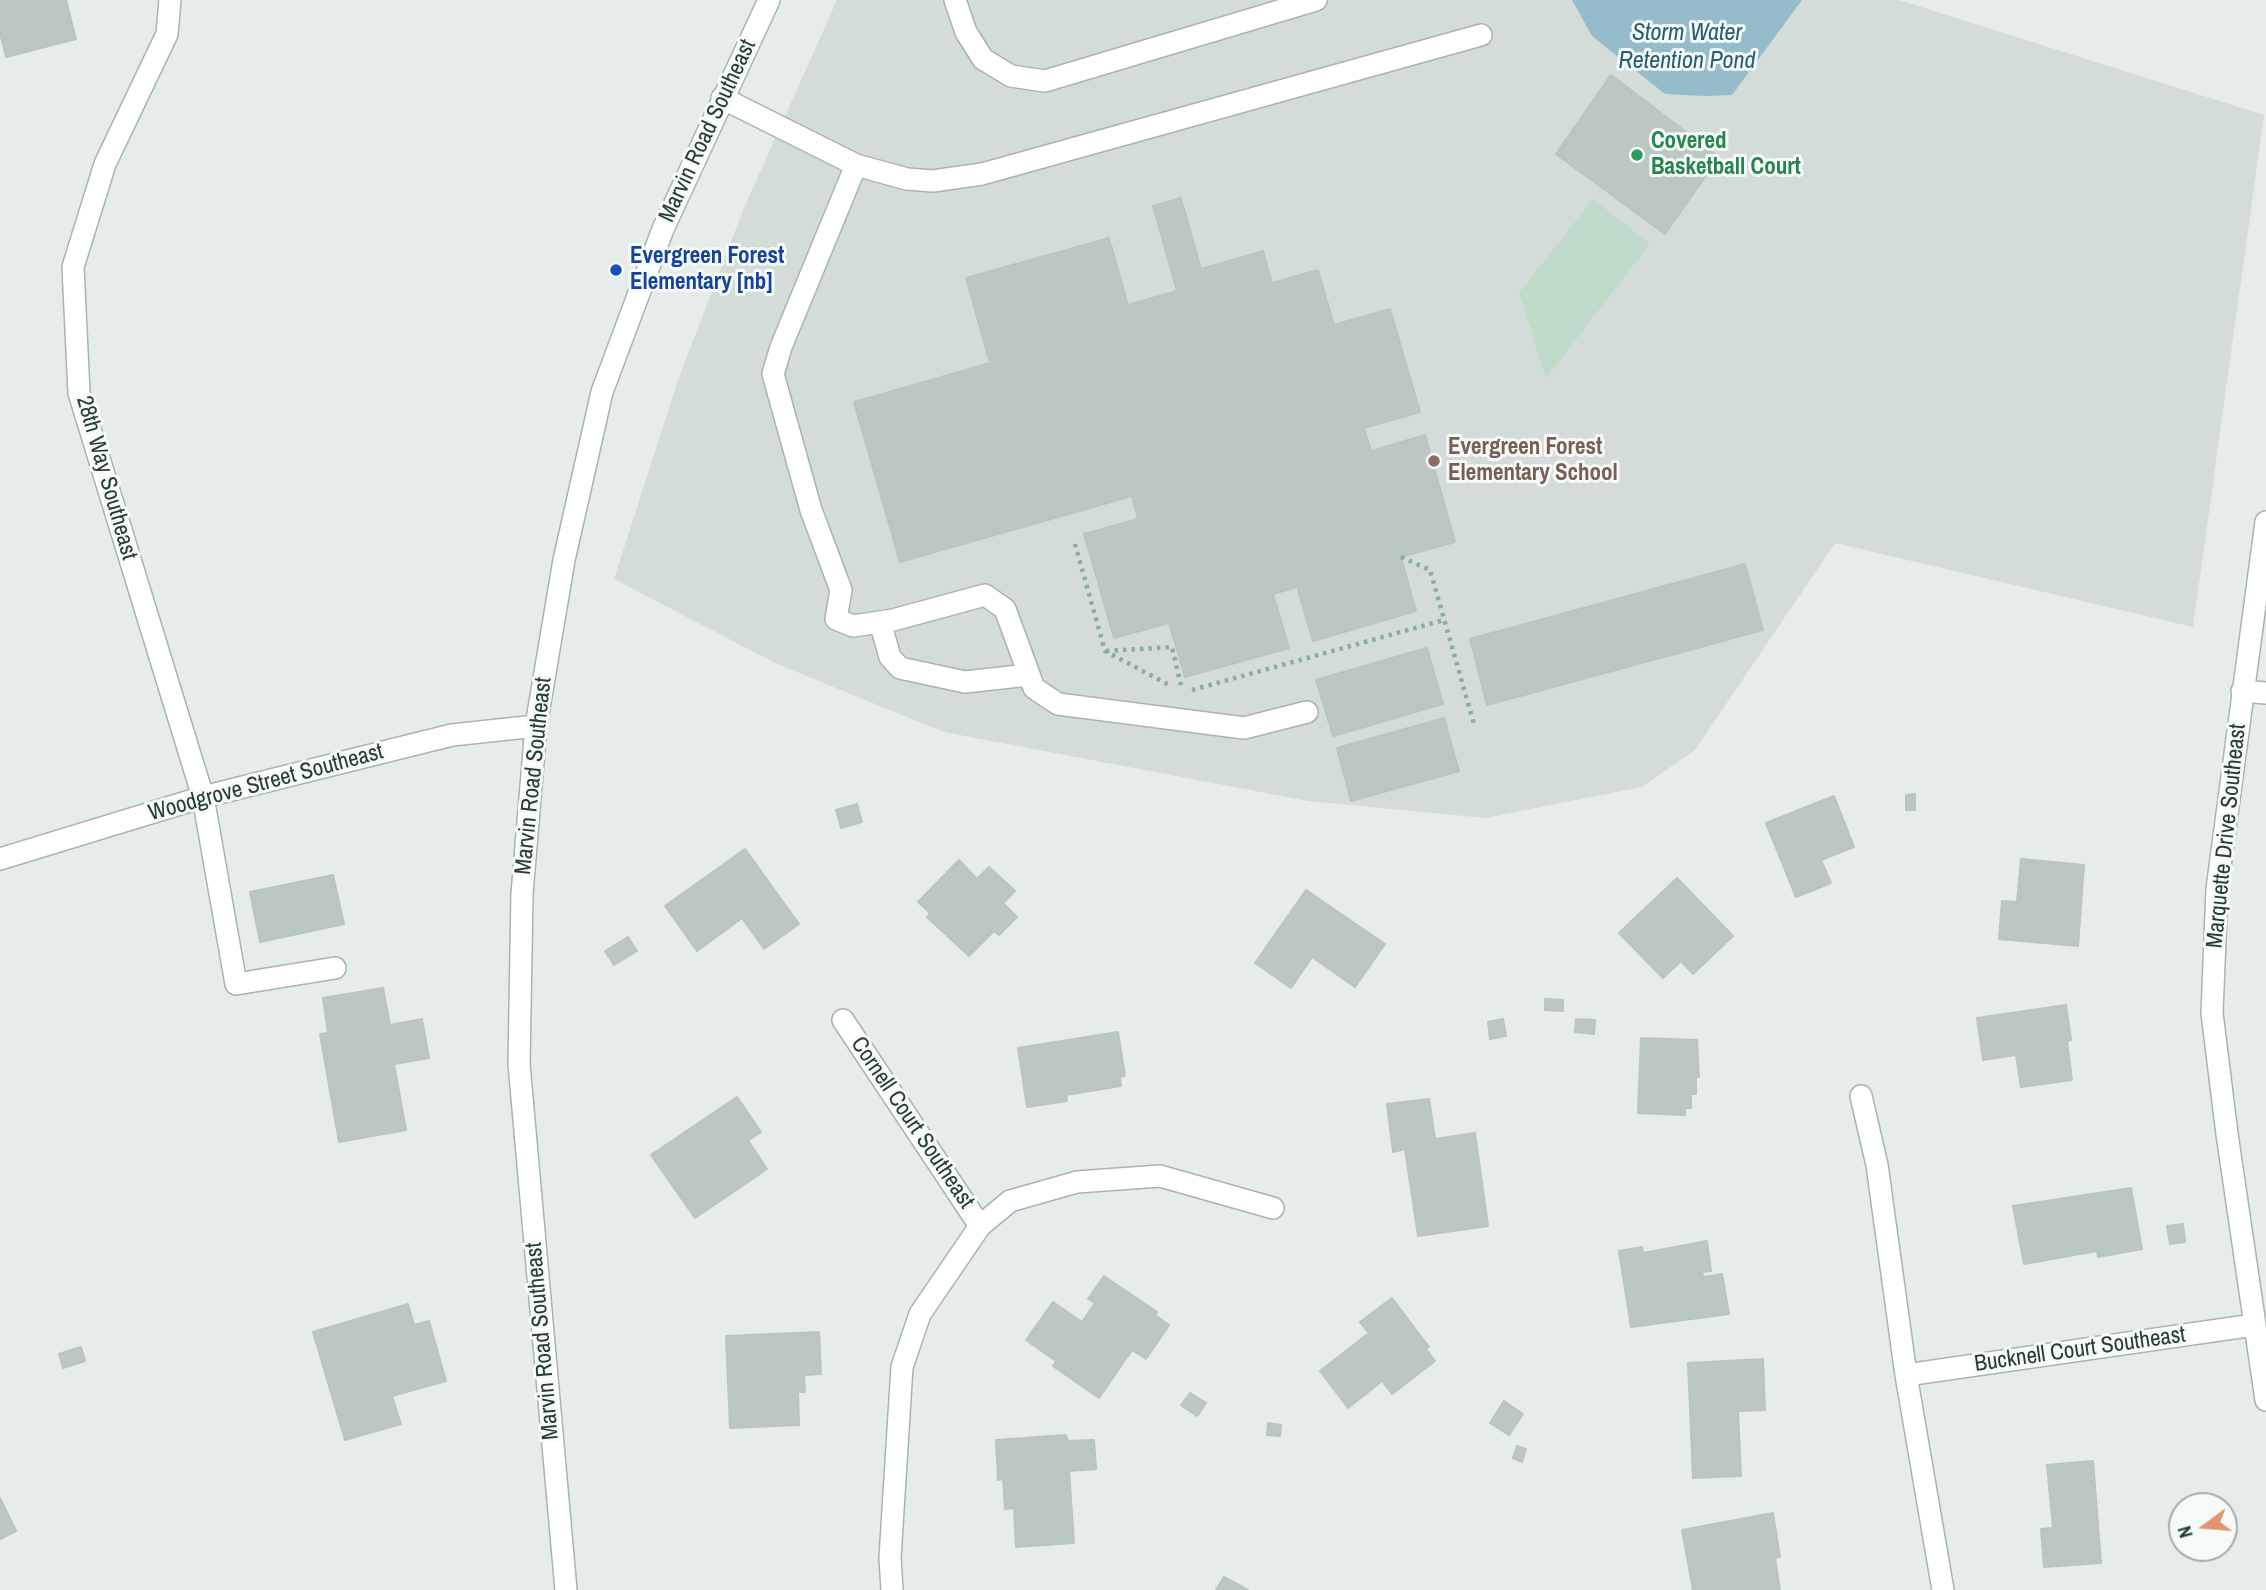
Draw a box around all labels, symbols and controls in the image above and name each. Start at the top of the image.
water label: Storm Water Retention Pond [1619,20,1755,76]
street label: Marvin Road Southeast [654,35,762,227]
place label: Covered Basketball Court [1651,128,1801,182]
marker: Covered Basketball Court [1629,147,1645,163]
place label: Evergreen Forest Elementary [nb] [630,243,784,297]
marker: Evergreen Forest Elementary [nb] [608,262,624,278]
street label: 28th Way Southeast [69,393,143,563]
place label: Evergreen Forest Elementary School [1448,434,1618,488]
marker: Evergreen Forest Elementary School [1426,453,1442,469]
street label: Marvin Road Southeast [510,676,558,876]
street label: Marquette Drive Southeast [2201,722,2253,950]
street label: Woodgrove Street Southeast [146,738,386,828]
street label: Cornell Court Southeast [844,1032,980,1214]
street label: Marvin Road Southeast [521,1241,565,1441]
street label: Bucknell Court Southeast [1973,1322,2187,1378]
north arrow [2168,1492,2238,1562]
text: N [2171,1523,2199,1541]

